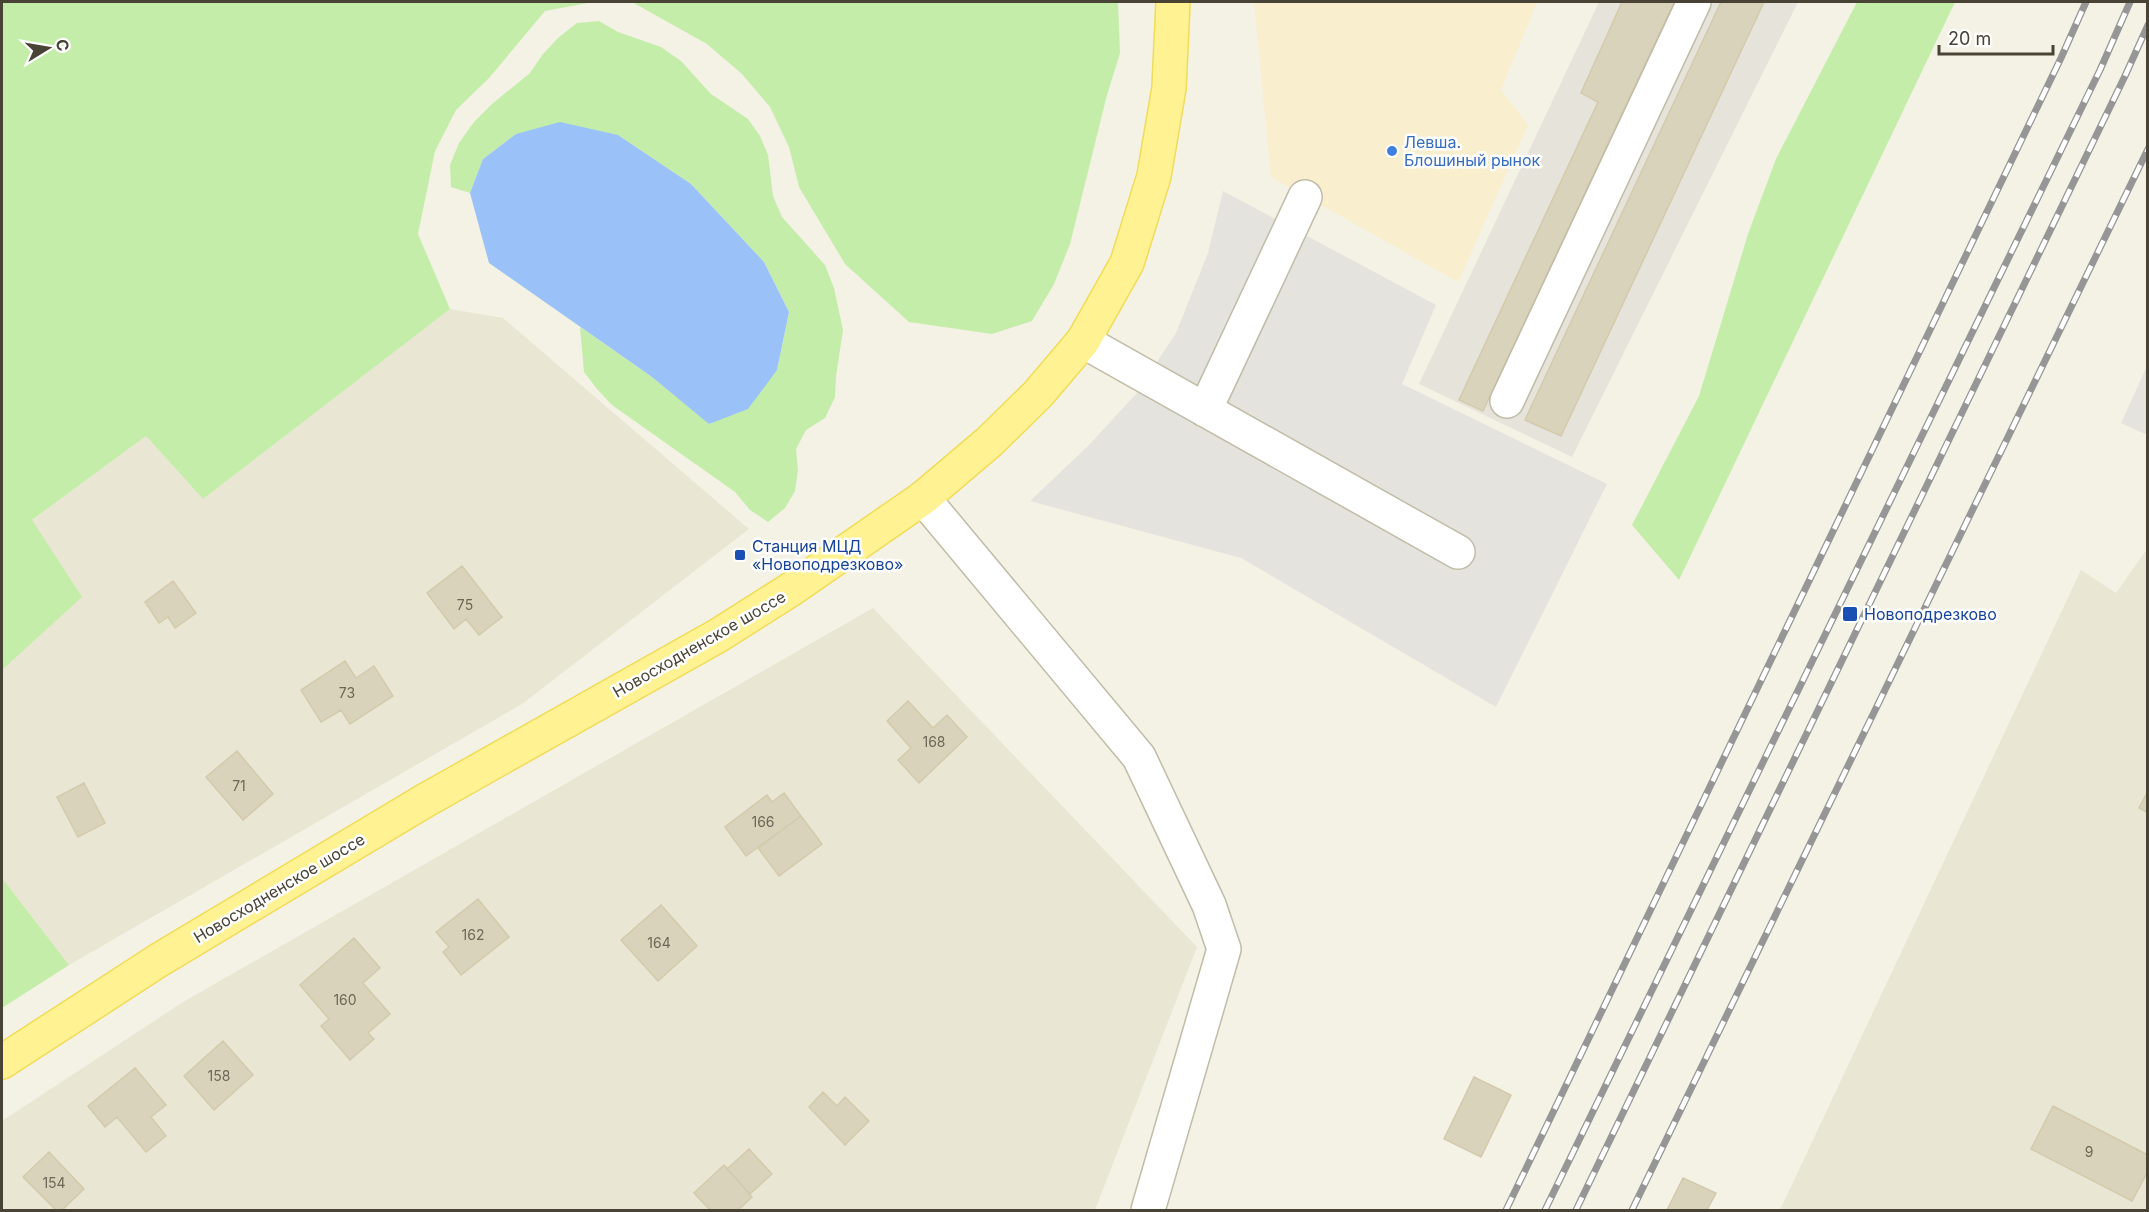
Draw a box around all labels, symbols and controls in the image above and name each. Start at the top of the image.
north arrow [18,18,78,78]
scale bar [1939,18,2053,56]
text: 20 m [1948,28,1991,49]
text: С [52,37,74,53]
place label: Левша. Блошиный рынок [1404,132,1541,170]
marker: Левша. Блошиный рынок [1385,144,1399,158]
place label: Станция МЦД «Новоподрезково» [752,536,903,574]
marker: Станция МЦД «Новоподрезково» [733,548,747,562]
street label: Новосходненское шоссе [609,586,789,702]
house number: 75 [457,596,473,613]
place label: Новоподрезково [1864,604,1997,624]
marker: Новоподрезково [1841,605,1859,623]
house number: 73 [339,684,355,701]
house number: 168 [922,733,946,750]
house number: 71 [232,777,246,794]
house number: 166 [751,813,775,830]
street label: Новосходненское шоссе [190,829,368,947]
house number: 162 [462,926,484,943]
house number: 164 [647,934,671,951]
house number: 160 [333,991,357,1008]
house number: 158 [208,1067,230,1084]
house number: 9 [2085,1143,2093,1160]
house number: 154 [42,1174,66,1191]

